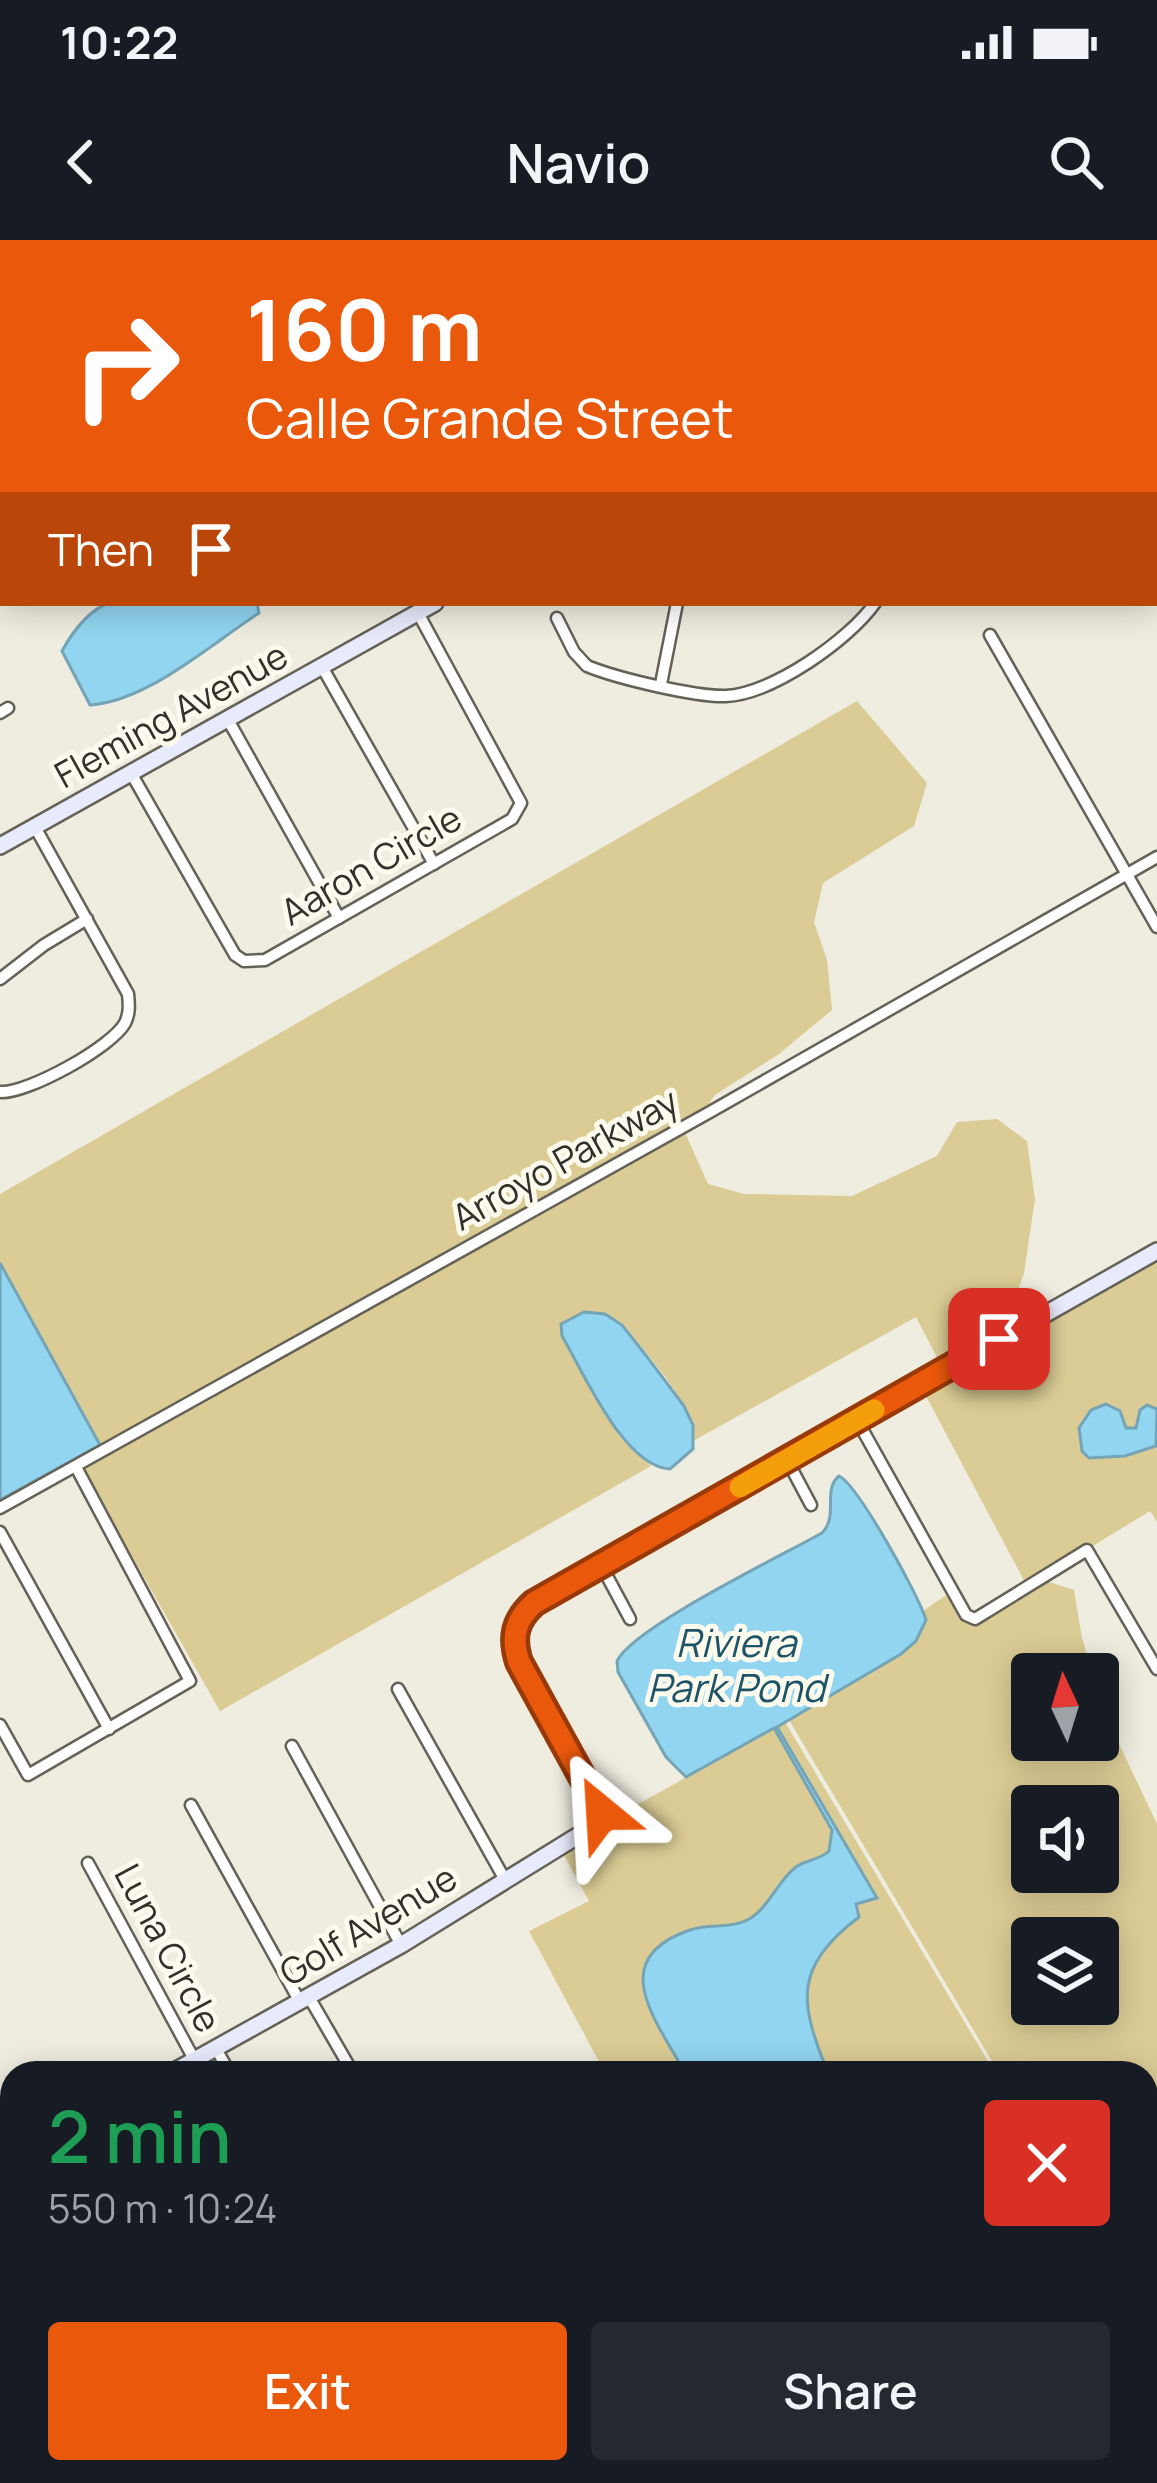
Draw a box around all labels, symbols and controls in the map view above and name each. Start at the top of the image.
text: 10:22 [60,11,178,73]
text: Navio [506,125,651,199]
icon: back [48,129,114,195]
icon: search [1043,129,1109,195]
text: 160 m [246,271,483,386]
icon: right [48,288,204,444]
text: Calle Grande Street [246,380,734,454]
icon: arrive [178,516,244,582]
text: Then [48,518,154,580]
street label: Fleming Avenue [46,630,296,799]
street label: Aaron Circle [271,793,470,936]
street label: Arroyo Parkway [443,1076,687,1241]
pin [948,1288,1050,1390]
icon: arrive [966,1306,1032,1372]
water label: Riviera Park Pond [647,1615,830,1714]
north arrow [1011,1653,1119,1761]
map controls [1011,1653,1119,2025]
position arrow [539,1750,665,1876]
button: sound [1011,1785,1119,1893]
street label: Golf Avenue [270,1853,465,1997]
street label: Luna Circle [104,1855,233,2040]
button: layers [1011,1917,1119,2025]
text: 2 min [48,2086,232,2185]
button: close [984,2100,1110,2226]
text: 550 m · 10:24 [48,2181,277,2235]
button: Exit [48,2322,567,2460]
button: Share [591,2322,1110,2460]

